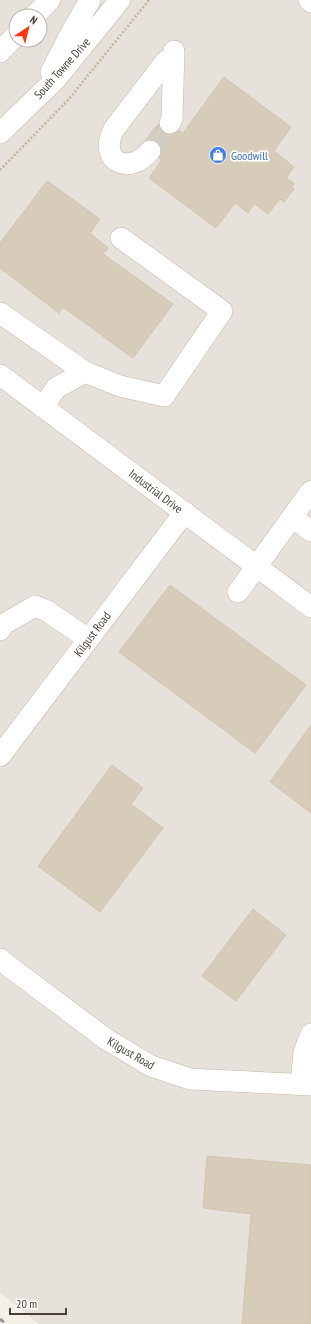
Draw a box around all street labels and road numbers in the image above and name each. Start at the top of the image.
street label: South Towne Drive [31,34,93,102]
street label: Industrial Drive [126,466,186,516]
street label: Kilgust Road [70,609,114,659]
street label: Kilgust Road [105,1033,157,1073]

